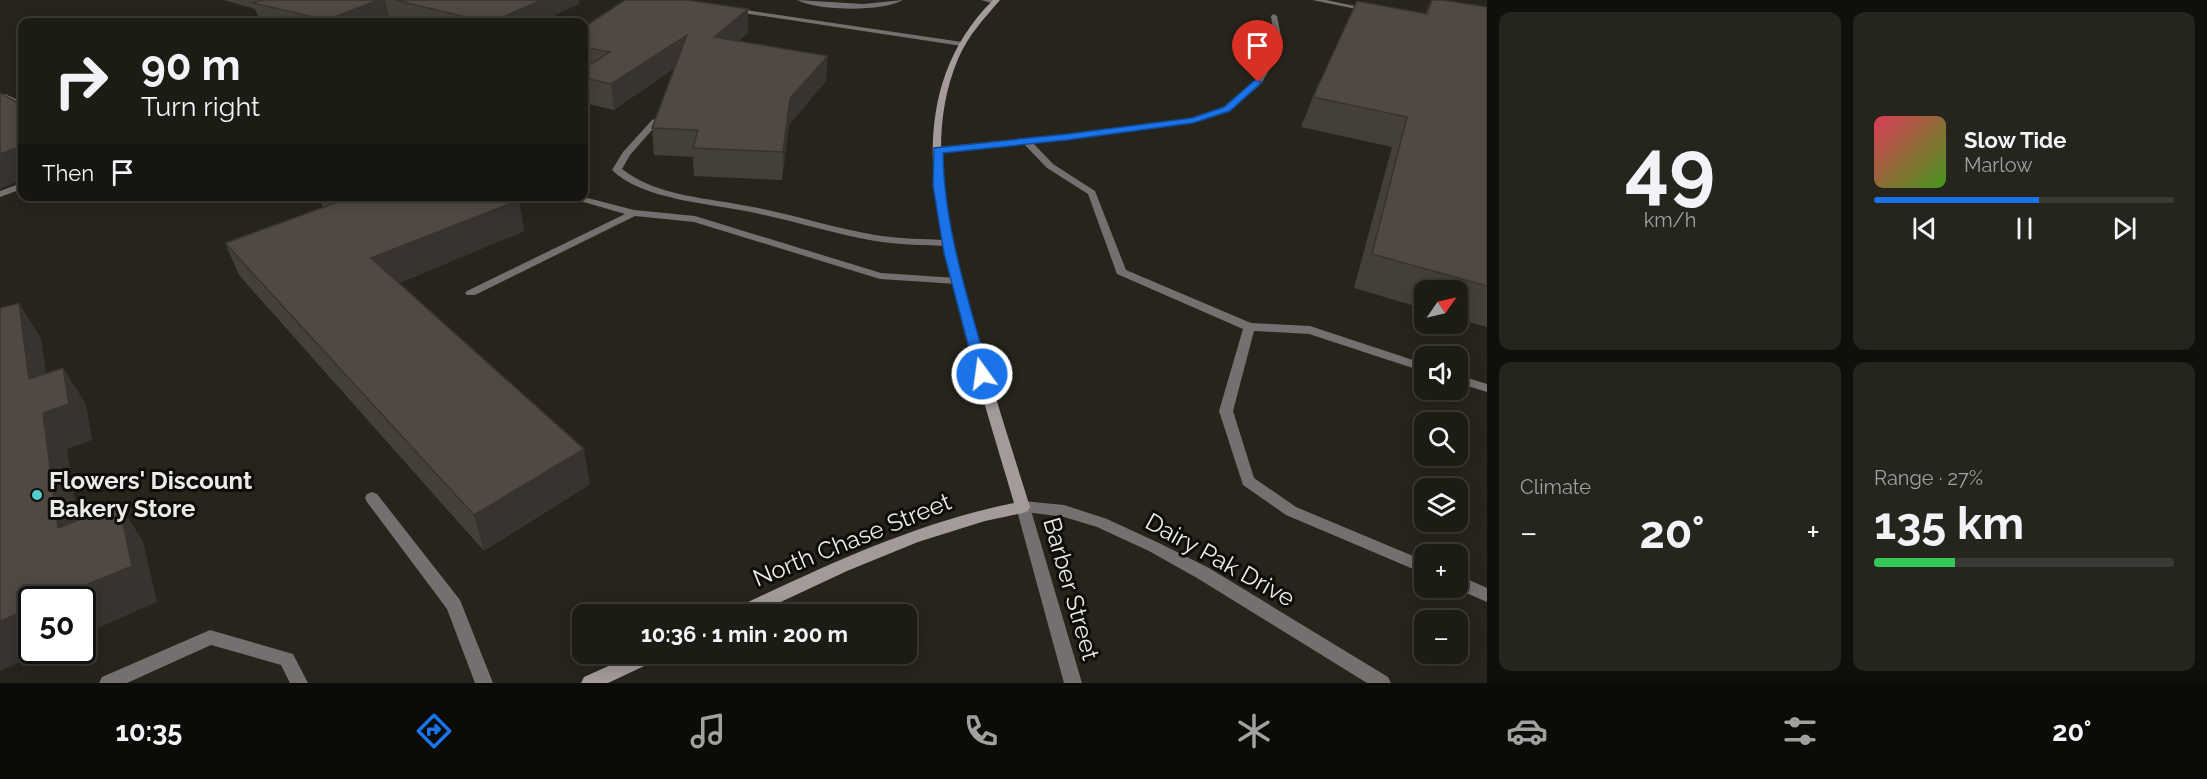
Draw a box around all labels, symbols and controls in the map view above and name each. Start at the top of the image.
pin [1232,20,1283,82]
icon: arrive [1241,29,1274,62]
text: 90 m [141,41,241,90]
icon: right [42,42,120,120]
text: Turn right [141,91,260,122]
text: 49 [1625,123,1715,214]
text: Slow Tide [1964,127,2066,153]
text: Marlow [1964,153,2033,177]
icon: arrive [106,156,139,189]
text: Then [42,160,94,186]
text: km/h [1644,208,1696,232]
icon: previous [1908,212,1941,245]
icon: pause [2008,212,2041,245]
icon: next [2108,212,2141,245]
north arrow [1414,280,1468,334]
map controls [1414,280,1468,664]
position arrow [950,342,1014,406]
button: sound [1414,346,1468,400]
button: search [1414,412,1468,466]
place label: Flowers' Discount Bakery Store [49,466,252,523]
text: Range · 27% [1874,466,1983,490]
text: Climate [1520,475,1591,499]
button: layers [1414,478,1468,532]
street label: North Chase Street [749,487,955,593]
marker: Flowers' Discount Bakery Store [30,488,44,502]
text: 135 km [1874,497,2024,550]
text: 20° [1639,506,1705,559]
street label: Dairy Pak Drive [1140,507,1300,613]
text: − [1520,513,1538,552]
text: + [1806,513,1820,552]
street label: Barber Street [1037,514,1106,663]
button: + [1414,544,1468,598]
speed limit sign: 50 [18,586,96,664]
button: − [1414,610,1468,664]
text: 10:36 · 1 min · 200 m [641,621,848,647]
icon: directions [413,710,455,752]
icon: music [687,710,729,752]
icon: phone [960,710,1002,752]
icon: climate [1233,710,1275,752]
icon: car [1506,710,1548,752]
icon: filters [1779,710,1821,752]
text: 10:35 [116,716,182,747]
text: 20° [2052,716,2091,747]

